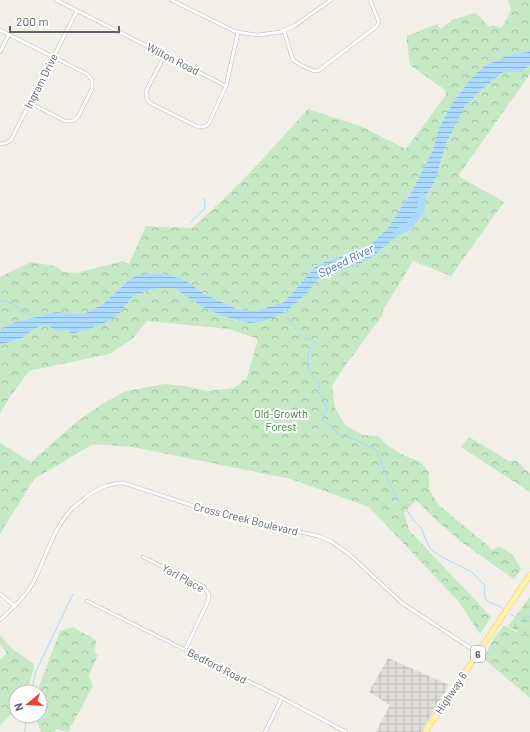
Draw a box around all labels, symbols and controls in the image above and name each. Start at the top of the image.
scale bar [10,8,119,34]
text: 200 m [16,14,48,28]
street label: Wilton Road [145,40,202,77]
street label: Ingram Drive [21,51,60,110]
water label: Speed River [315,240,376,280]
park label: Old-Growth Forest [254,407,308,433]
street label: Cross Creek Boulevard [193,499,300,538]
street label: Yarl Place [160,561,207,595]
street label: Bedford Road [185,645,249,686]
road number: 6 [471,646,485,662]
street label: Highway 6 [432,669,470,716]
north arrow [8,684,48,724]
text: N [11,702,25,713]

